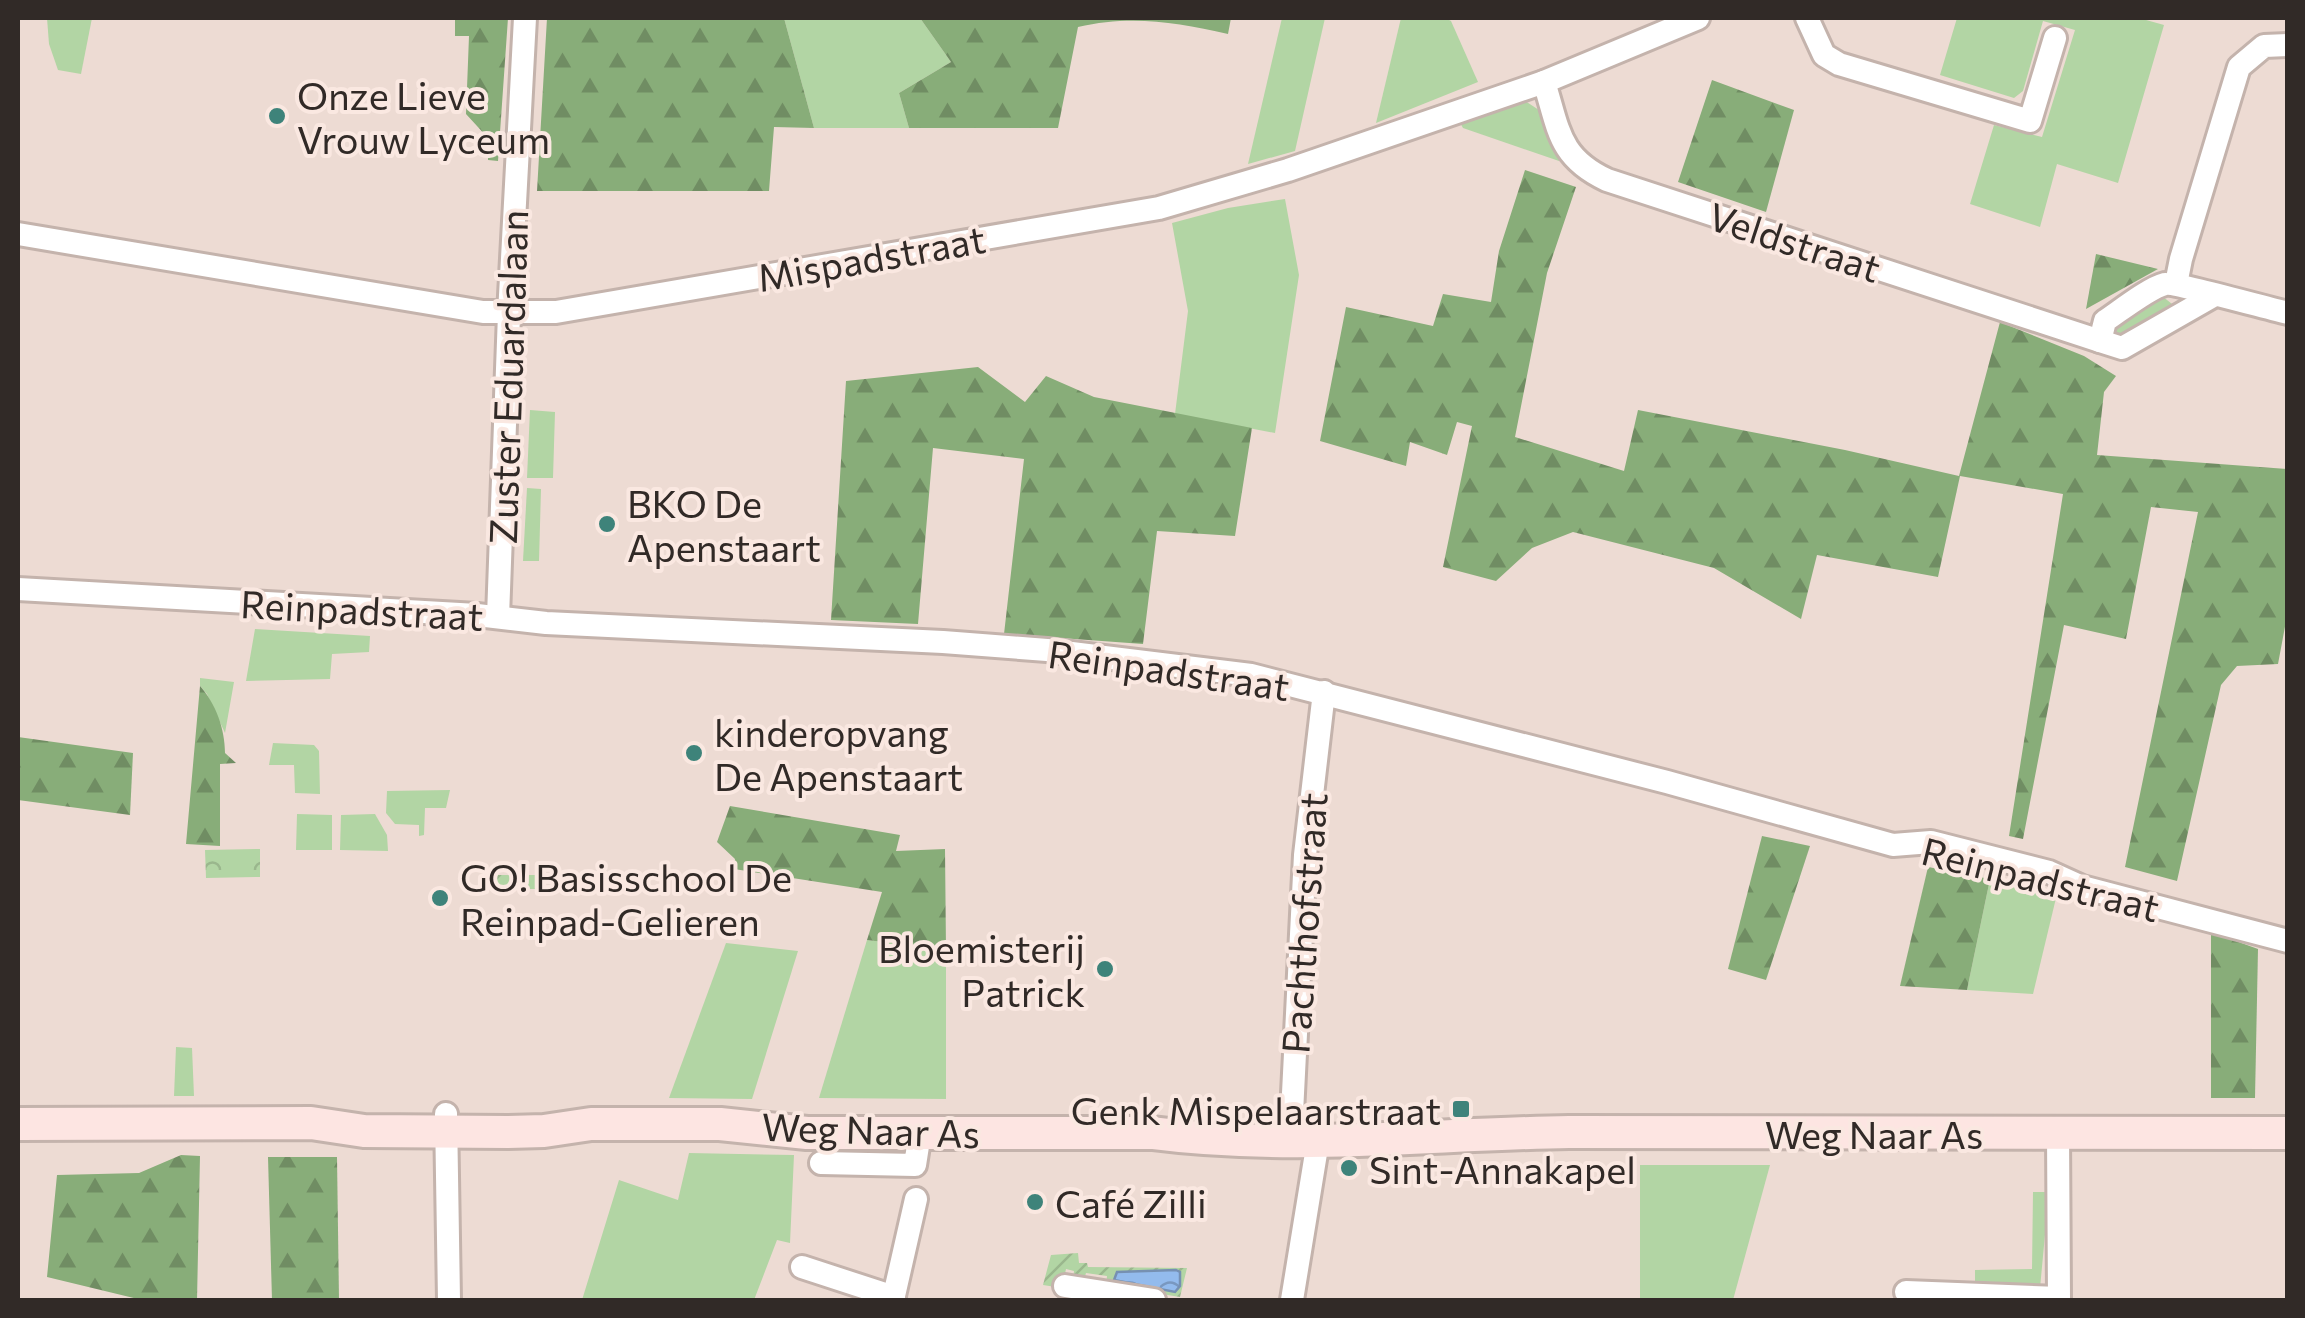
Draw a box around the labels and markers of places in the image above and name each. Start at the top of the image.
place label: Onze Lieve Vrouw Lyceum [297,71,550,162]
marker: Onze Lieve Vrouw Lyceum [266,105,288,127]
place label: BKO De Apenstaart [627,479,821,570]
marker: BKO De Apenstaart [596,513,618,535]
place label: kinderopvang De Apenstaart [714,708,963,799]
marker: kinderopvang De Apenstaart [683,742,705,764]
place label: GO! Basisschool De Reinpad-Gelieren [460,853,792,944]
marker: GO! Basisschool De Reinpad-Gelieren [429,887,451,909]
place label: Bloemisterij Patrick [878,924,1085,1015]
marker: Bloemisterij Patrick [1094,958,1116,980]
place label: Genk Mispelaarstraat [1071,1086,1441,1133]
marker: Genk Mispelaarstraat [1450,1098,1472,1120]
place label: Sint-Annakapel [1369,1145,1636,1192]
marker: Sint-Annakapel [1338,1157,1360,1179]
place label: Café Zilli [1055,1179,1207,1226]
marker: Café Zilli [1024,1191,1046,1213]

